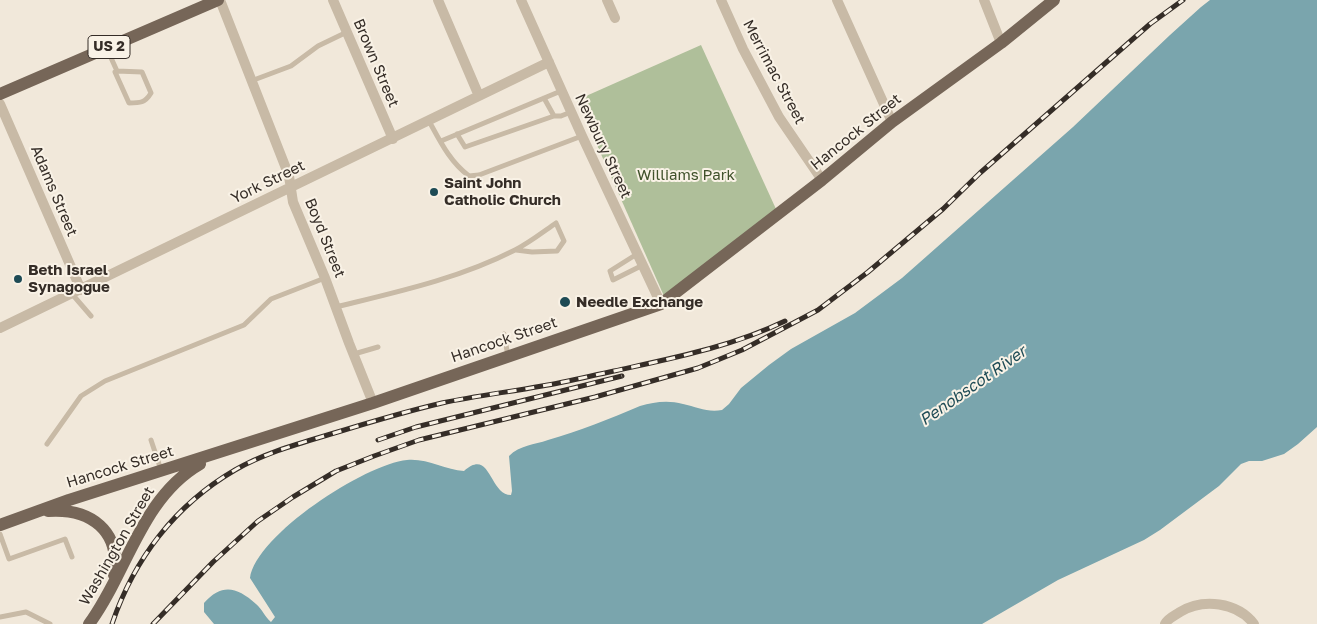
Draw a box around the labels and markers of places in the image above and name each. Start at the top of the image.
place label: Saint John Catholic Church [444,174,561,209]
marker: Saint John Catholic Church [428,186,440,198]
place label: Beth Israel Synagogue [28,261,110,296]
marker: Beth Israel Synagogue [12,273,24,285]
place label: Needle Exchange [576,293,703,311]
marker: Needle Exchange [558,295,572,309]

